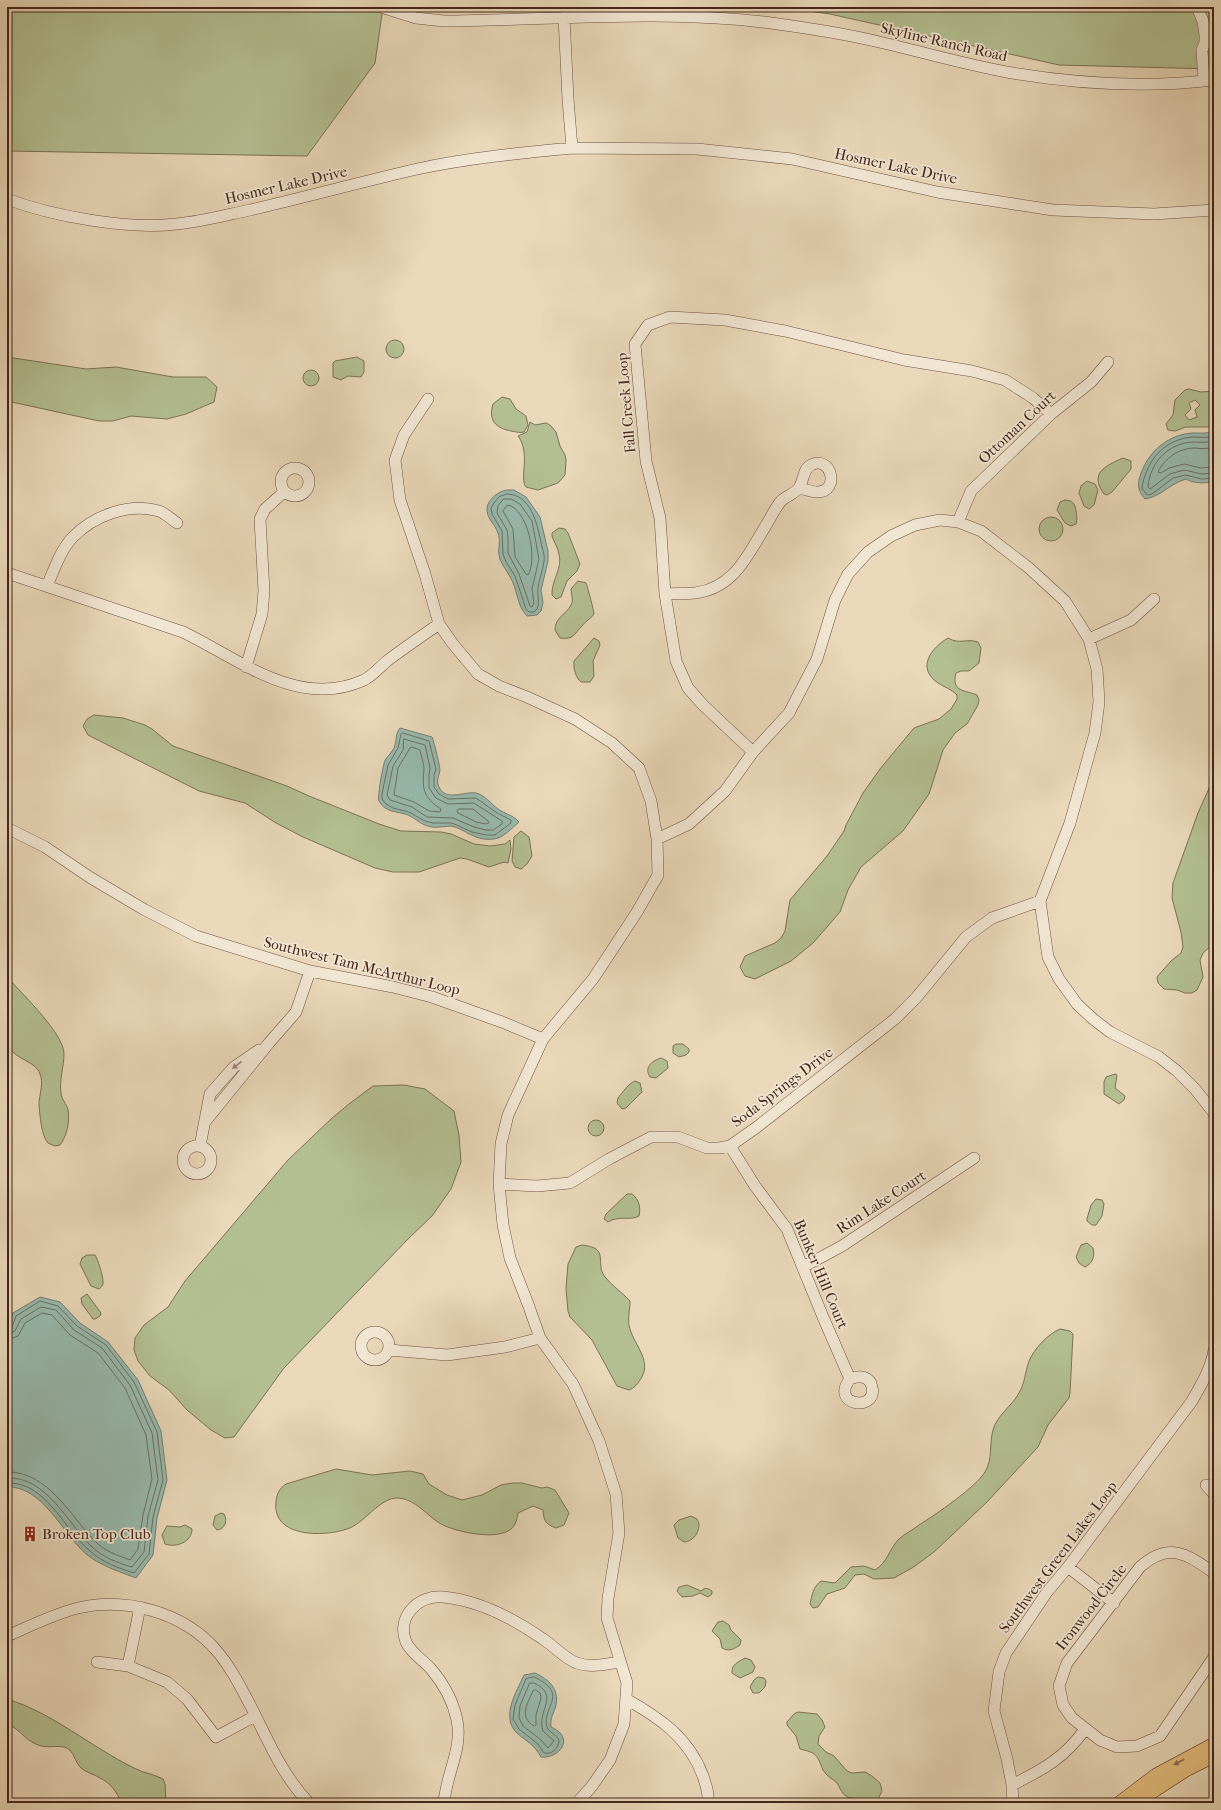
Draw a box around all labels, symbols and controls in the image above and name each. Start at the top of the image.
street label: Skyline Ranch Road [879,19,1010,66]
street label: Hosmer Lake Drive [833,144,960,188]
street label: Hosmer Lake Drive [223,162,350,208]
street label: Fall Creek Loop [613,352,639,454]
street label: Ottoman Court [975,386,1060,467]
street label: Southwest Tam McArthur Loop [262,933,462,999]
street label: Soda Springs Drive [728,1043,837,1131]
one-way arrow [232,1061,243,1069]
street label: Rim Lake Court [833,1166,930,1238]
street label: Bunker Hill Court [790,1217,852,1332]
street label: Southwest Green Lakes Loop [995,1478,1121,1636]
building icon: Broken Top Club [21,1525,39,1543]
place label: Broken Top Club [42,1525,151,1543]
street label: Ironwood Circle [1052,1560,1131,1654]
one-way arrow [1173,1759,1185,1765]

